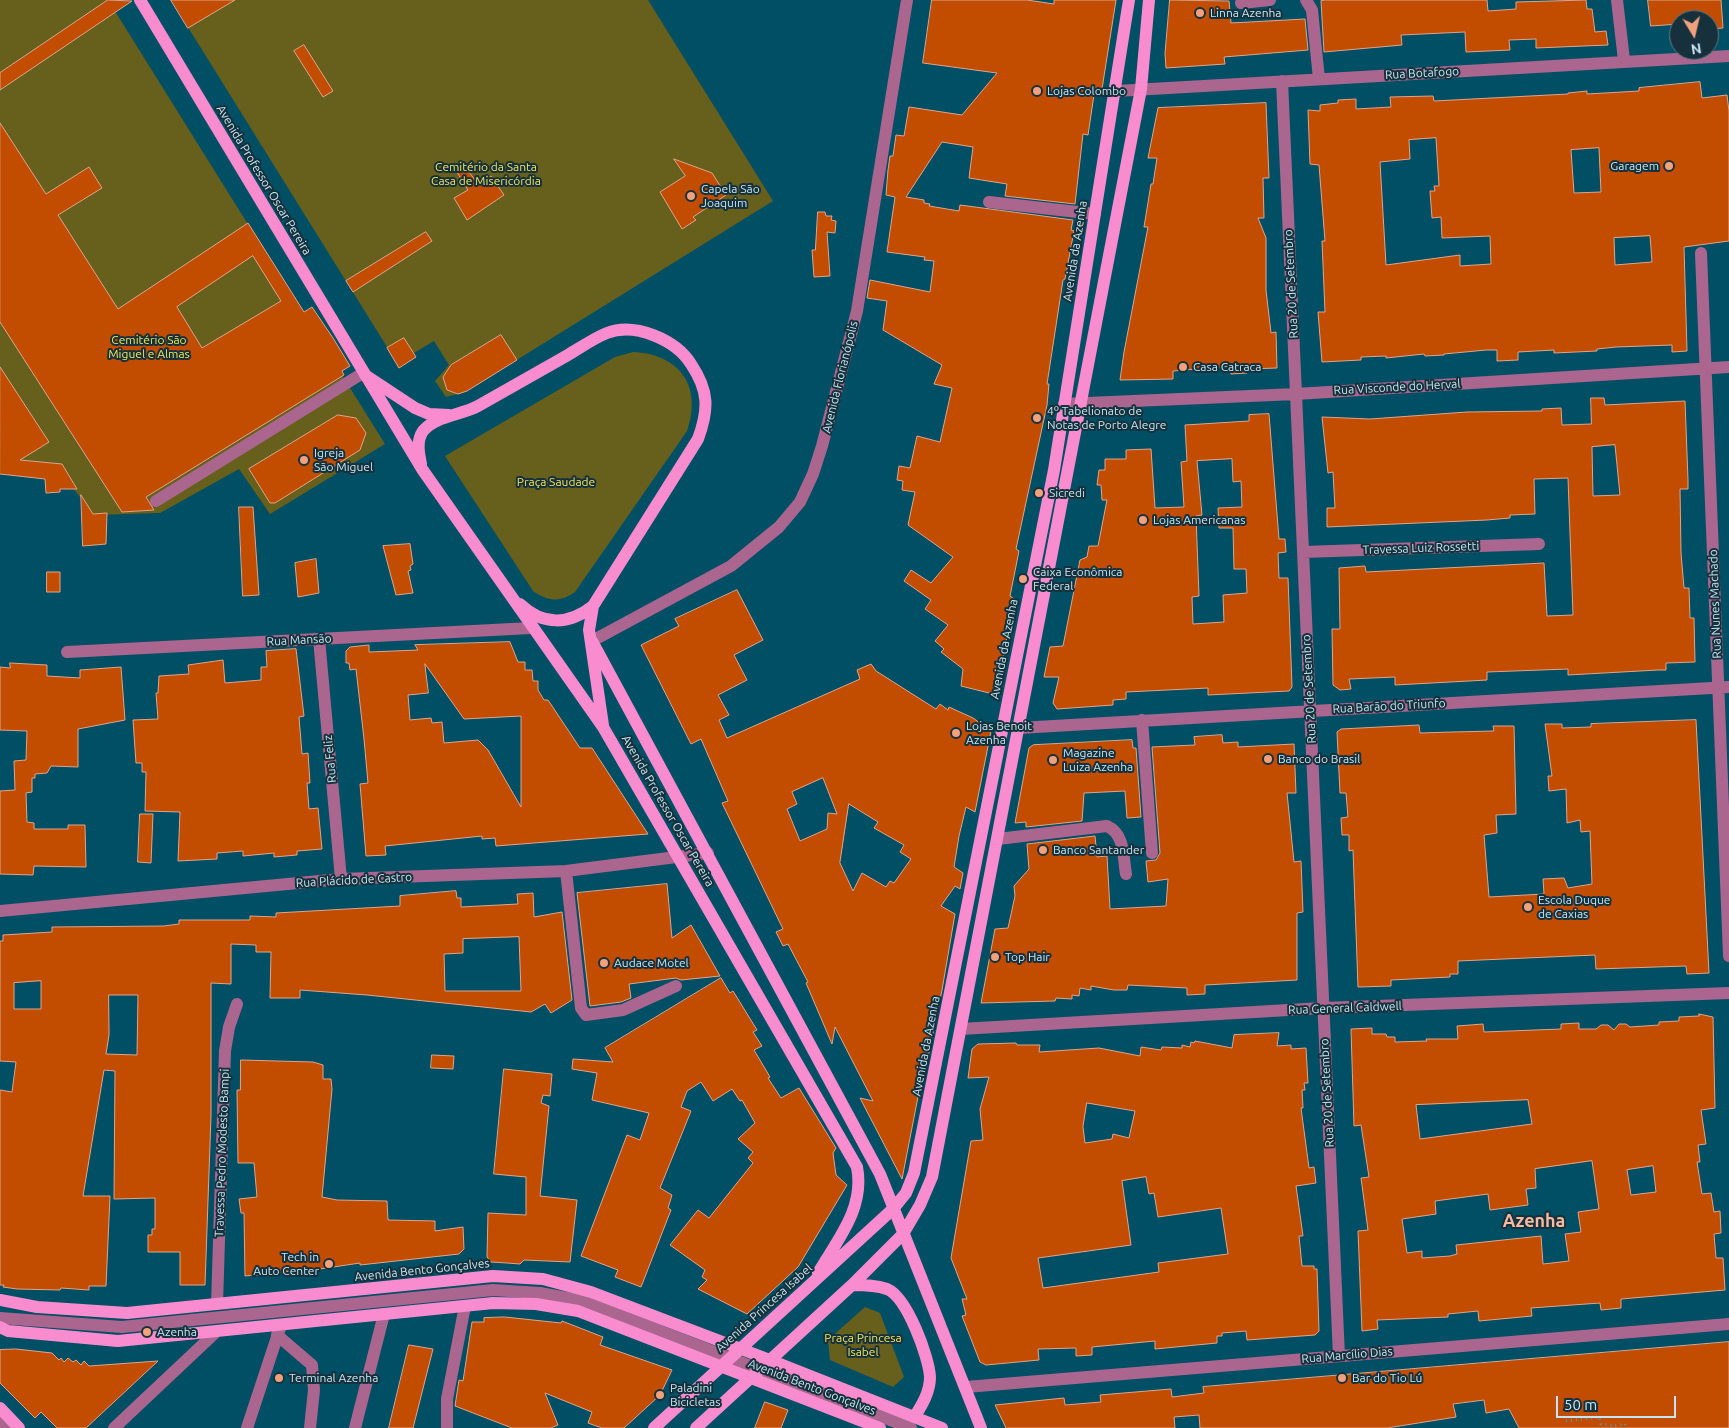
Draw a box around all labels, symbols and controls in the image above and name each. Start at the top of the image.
place label: Linna Azenha [1210,6,1282,20]
marker: Linna Azenha [1194,7,1206,19]
north arrow [1669,10,1719,60]
text: N [1690,40,1703,58]
street label: Rua Botafogo [1385,64,1459,82]
place label: Lojas Colombo [1047,84,1126,98]
marker: Lojas Colombo [1031,85,1043,97]
street label: Avenida Professor Oscar Pereira [213,102,315,258]
place label: Garagem [1610,159,1659,173]
park label: Cemitério da Santa Casa de Misericórdia [431,160,541,188]
marker: Garagem [1663,160,1675,172]
place label: Capela São Joaquim [701,182,760,210]
marker: Capela São Joaquim [685,190,697,202]
street label: Avenida da Azenha [1060,200,1090,302]
street label: Rua 20 de Setembro [1281,229,1301,339]
street label: Avenida Florianópolis [819,319,861,435]
park label: Cemitério São Miguel e Almas [108,333,190,361]
place label: Casa Catraca [1193,360,1261,374]
marker: Casa Catraca [1177,361,1189,373]
street label: Rua Visconde do Herval [1333,376,1461,398]
place label: 4º Tabelionato de Notas de Porto Alegre [1047,404,1166,432]
marker: 4º Tabelionato de Notas de Porto Alegre [1031,412,1043,424]
place label: Igreja São Miguel [314,446,373,474]
marker: Igreja São Miguel [298,454,310,466]
park label: Praça Saudade [517,475,595,489]
place label: Sicredi [1049,486,1085,500]
marker: Sicredi [1033,487,1045,499]
place label: Lojas Americanas [1153,513,1245,527]
marker: Lojas Americanas [1137,514,1149,526]
street label: Travessa Luiz Rossetti [1362,539,1480,557]
street label: Rua Nunes Machado [1706,549,1724,659]
place label: Caixa Econômica Federal [1033,565,1123,593]
marker: Caixa Econômica Federal [1017,573,1029,585]
street label: Avenida da Azenha [987,598,1021,700]
street label: Rua Mansão [266,631,332,649]
street label: Rua 20 de Setembro [1299,634,1319,744]
street label: Rua Barão do Triunfo [1332,696,1446,716]
place label: Lojas Benoit Azenha [966,719,1032,747]
marker: Lojas Benoit Azenha [950,727,962,739]
street label: Avenida Professor Oscar Pereira [619,733,717,889]
street label: Rua Feliz [321,735,339,783]
place label: Magazine Luiza Azenha [1063,746,1133,774]
place label: Banco do Brasil [1278,752,1360,766]
marker: Banco do Brasil [1262,753,1274,765]
marker: Magazine Luiza Azenha [1047,754,1059,766]
place label: Banco Santander [1053,843,1144,857]
marker: Banco Santander [1037,844,1049,856]
street label: Rua Plácido de Castro [295,870,413,890]
place label: Escola Duque de Caxias [1538,893,1610,921]
marker: Escola Duque de Caxias [1522,901,1534,913]
place label: Top Hair [1005,950,1050,964]
marker: Top Hair [989,951,1001,963]
place label: Audace Motel [614,956,689,970]
marker: Audace Motel [598,957,610,969]
street label: Avenida da Azenha [909,995,943,1097]
street label: Rua General Caldwell [1288,999,1402,1017]
street label: Rua 20 de Setembro [1317,1038,1337,1148]
street label: Travessa Pedro Modesto Bampi [212,1069,232,1237]
district label: Azenha [1503,1210,1565,1232]
place label: Tech in Auto Center [253,1250,319,1278]
street label: Avenida Bento Gonçalves [354,1256,490,1284]
marker: Tech in Auto Center [323,1258,335,1270]
street label: Avenida Princesa Isabel [713,1261,815,1355]
place label: Azenha [157,1325,197,1339]
marker: Azenha [141,1326,153,1338]
park label: Praça Princesa Isabel [824,1331,902,1359]
street label: Rua Marcílio Dias [1301,1344,1393,1366]
street label: Avenida Bento Gonçalves [746,1356,878,1418]
place label: Terminal Azenha [289,1371,378,1385]
place label: Bar do Tio Lú [1352,1371,1422,1385]
marker: Terminal Azenha [273,1372,285,1384]
marker: Bar do Tio Lú [1336,1372,1348,1384]
place label: Paladini Bicicletas [670,1381,720,1409]
scale bar [1559,1386,1679,1418]
marker: Paladini Bicicletas [654,1389,666,1401]
text: 50 m [1564,1396,1597,1413]

